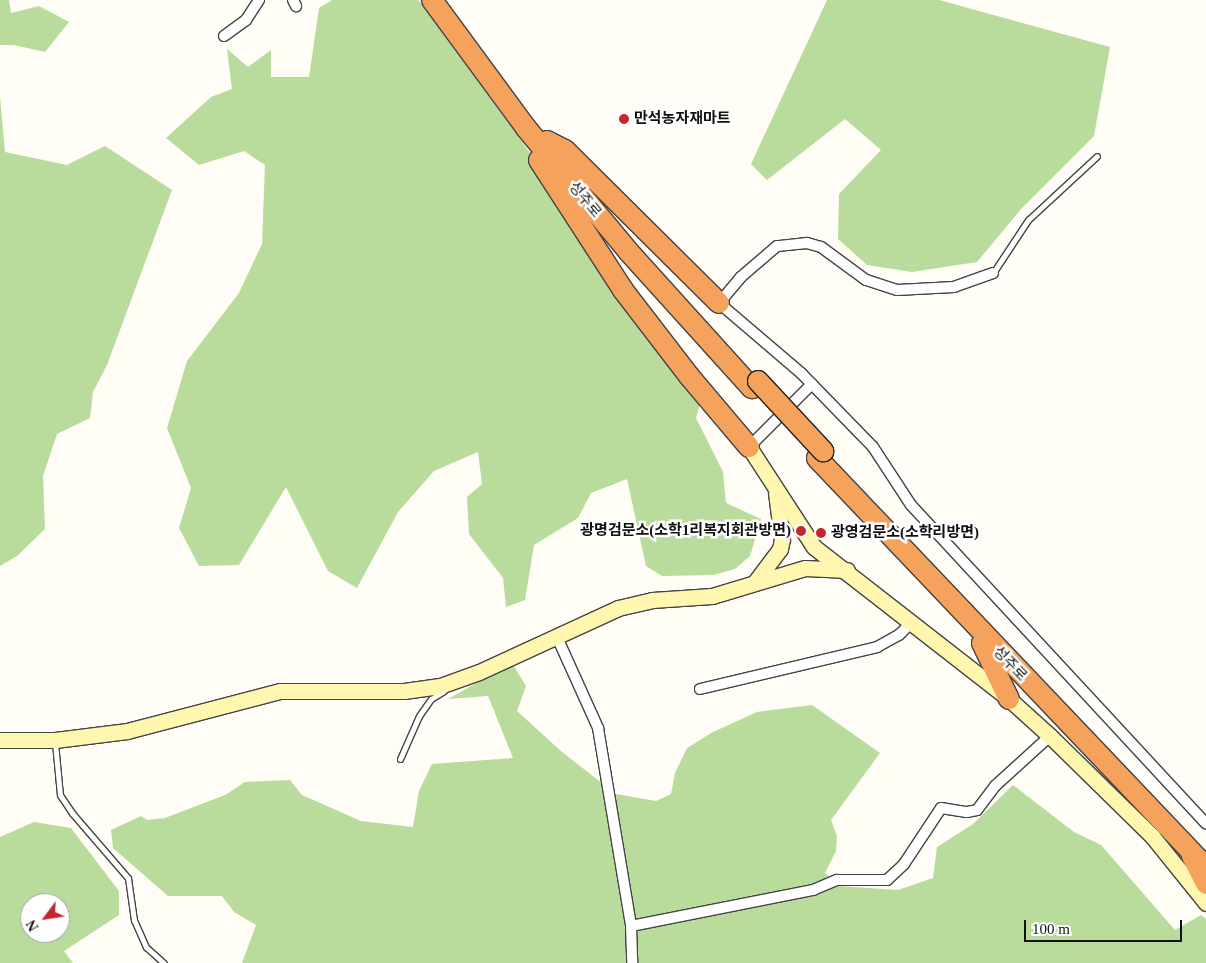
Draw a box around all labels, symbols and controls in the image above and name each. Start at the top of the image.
place label: 만석농자재마트 [634,110,731,128]
marker: 만석농자재마트 [618,113,630,125]
street label: 성주로 [565,178,605,222]
place label: 광명검문소(소학1리복지회관방면) [580,522,791,540]
place label: 광영검문소(소학리방면) [831,524,979,542]
marker: 광명검문소(소학1리복지회관방면) [795,525,807,537]
marker: 광영검문소(소학리방면) [815,527,827,539]
street label: 성주로 [989,643,1031,685]
north arrow [20,893,70,943]
scale bar [1026,910,1184,942]
text: N [24,917,42,934]
text: 100 m [1032,921,1070,937]

